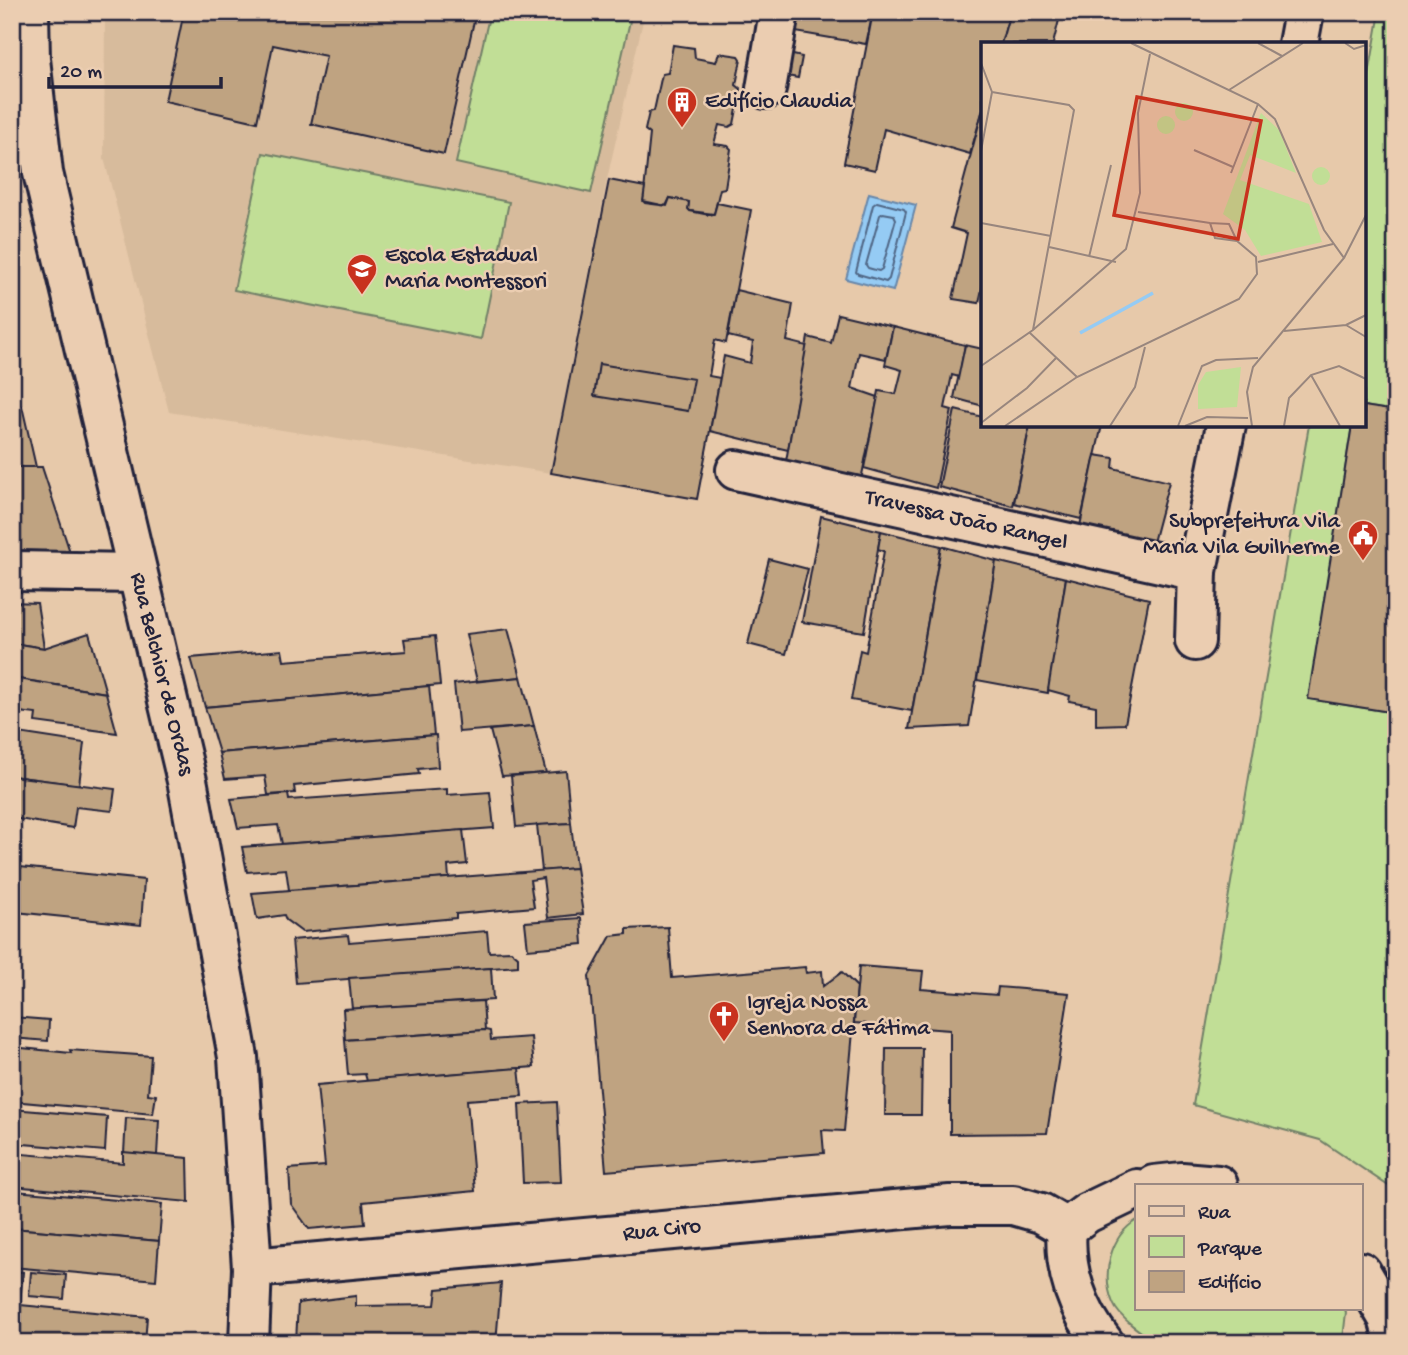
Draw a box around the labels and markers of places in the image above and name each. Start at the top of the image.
building icon: Edifício Claudia [665,85,699,129]
place label: Edifício Claudia [705,89,854,116]
place label: Escola Estadual Maria Montessori [385,243,547,296]
school or university icon: Escola Estadual Maria Montessori [345,252,379,296]
place label: Subprefeitura Vila Maria Vila Guilherme [1143,509,1341,562]
public building icon: Subprefeitura Vila Maria Vila Guilherme [1346,518,1380,562]
place label: Igreja Nossa Senhora de Fátima [747,990,931,1043]
church icon: Igreja Nossa Senhora de Fátima [707,999,741,1043]

